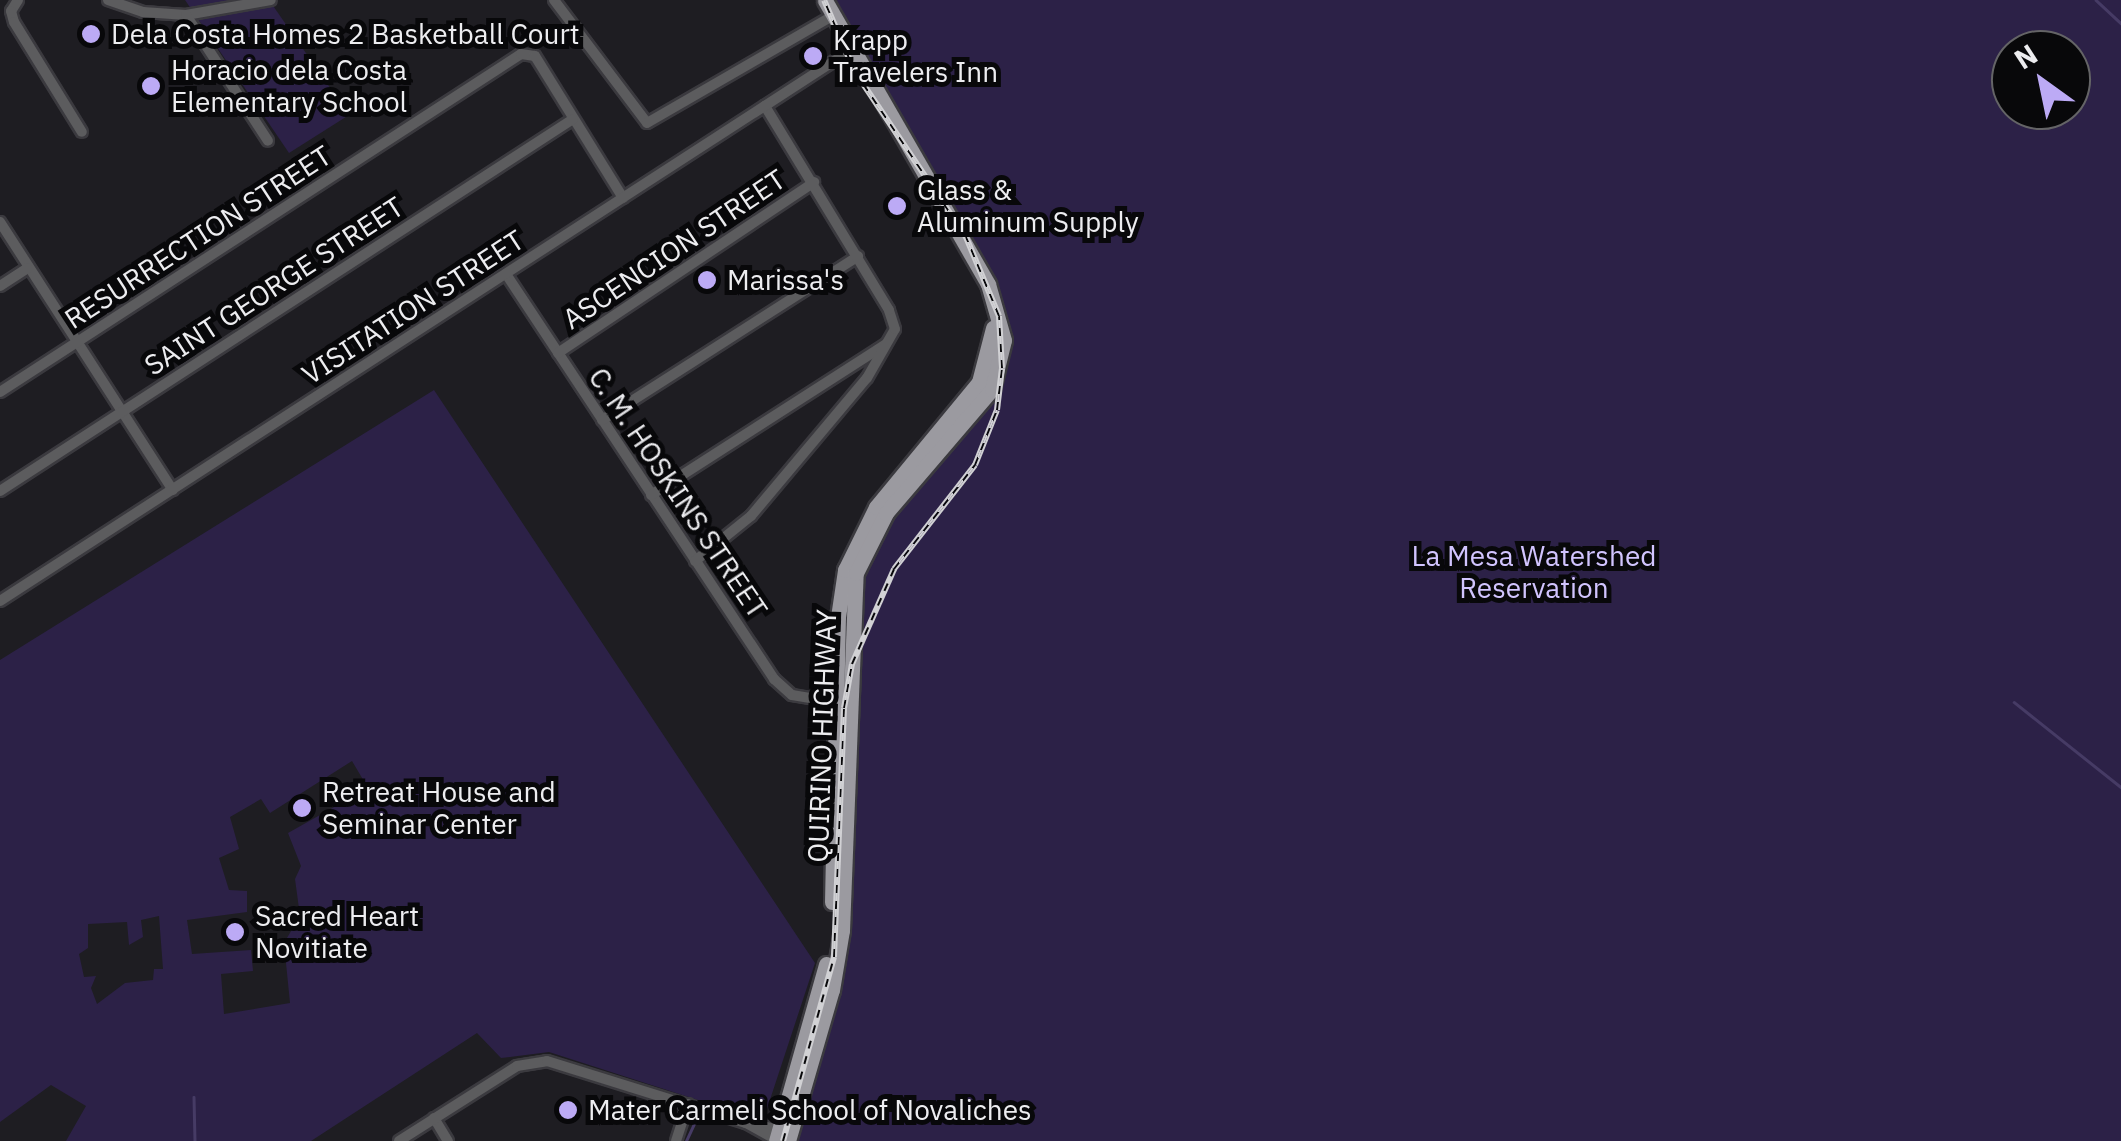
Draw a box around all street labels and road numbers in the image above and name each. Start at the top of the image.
street label: RESURRECTION STREET [59,138,337,336]
street label: ASCENCION STREET [556,162,792,336]
street label: SAINT GEORGE STREET [138,190,410,382]
street label: VISITATION STREET [296,223,530,391]
street label: C. M. HOSKINS STREET [582,361,774,625]
street label: QUIRINO HIGHWAY [801,609,843,863]

